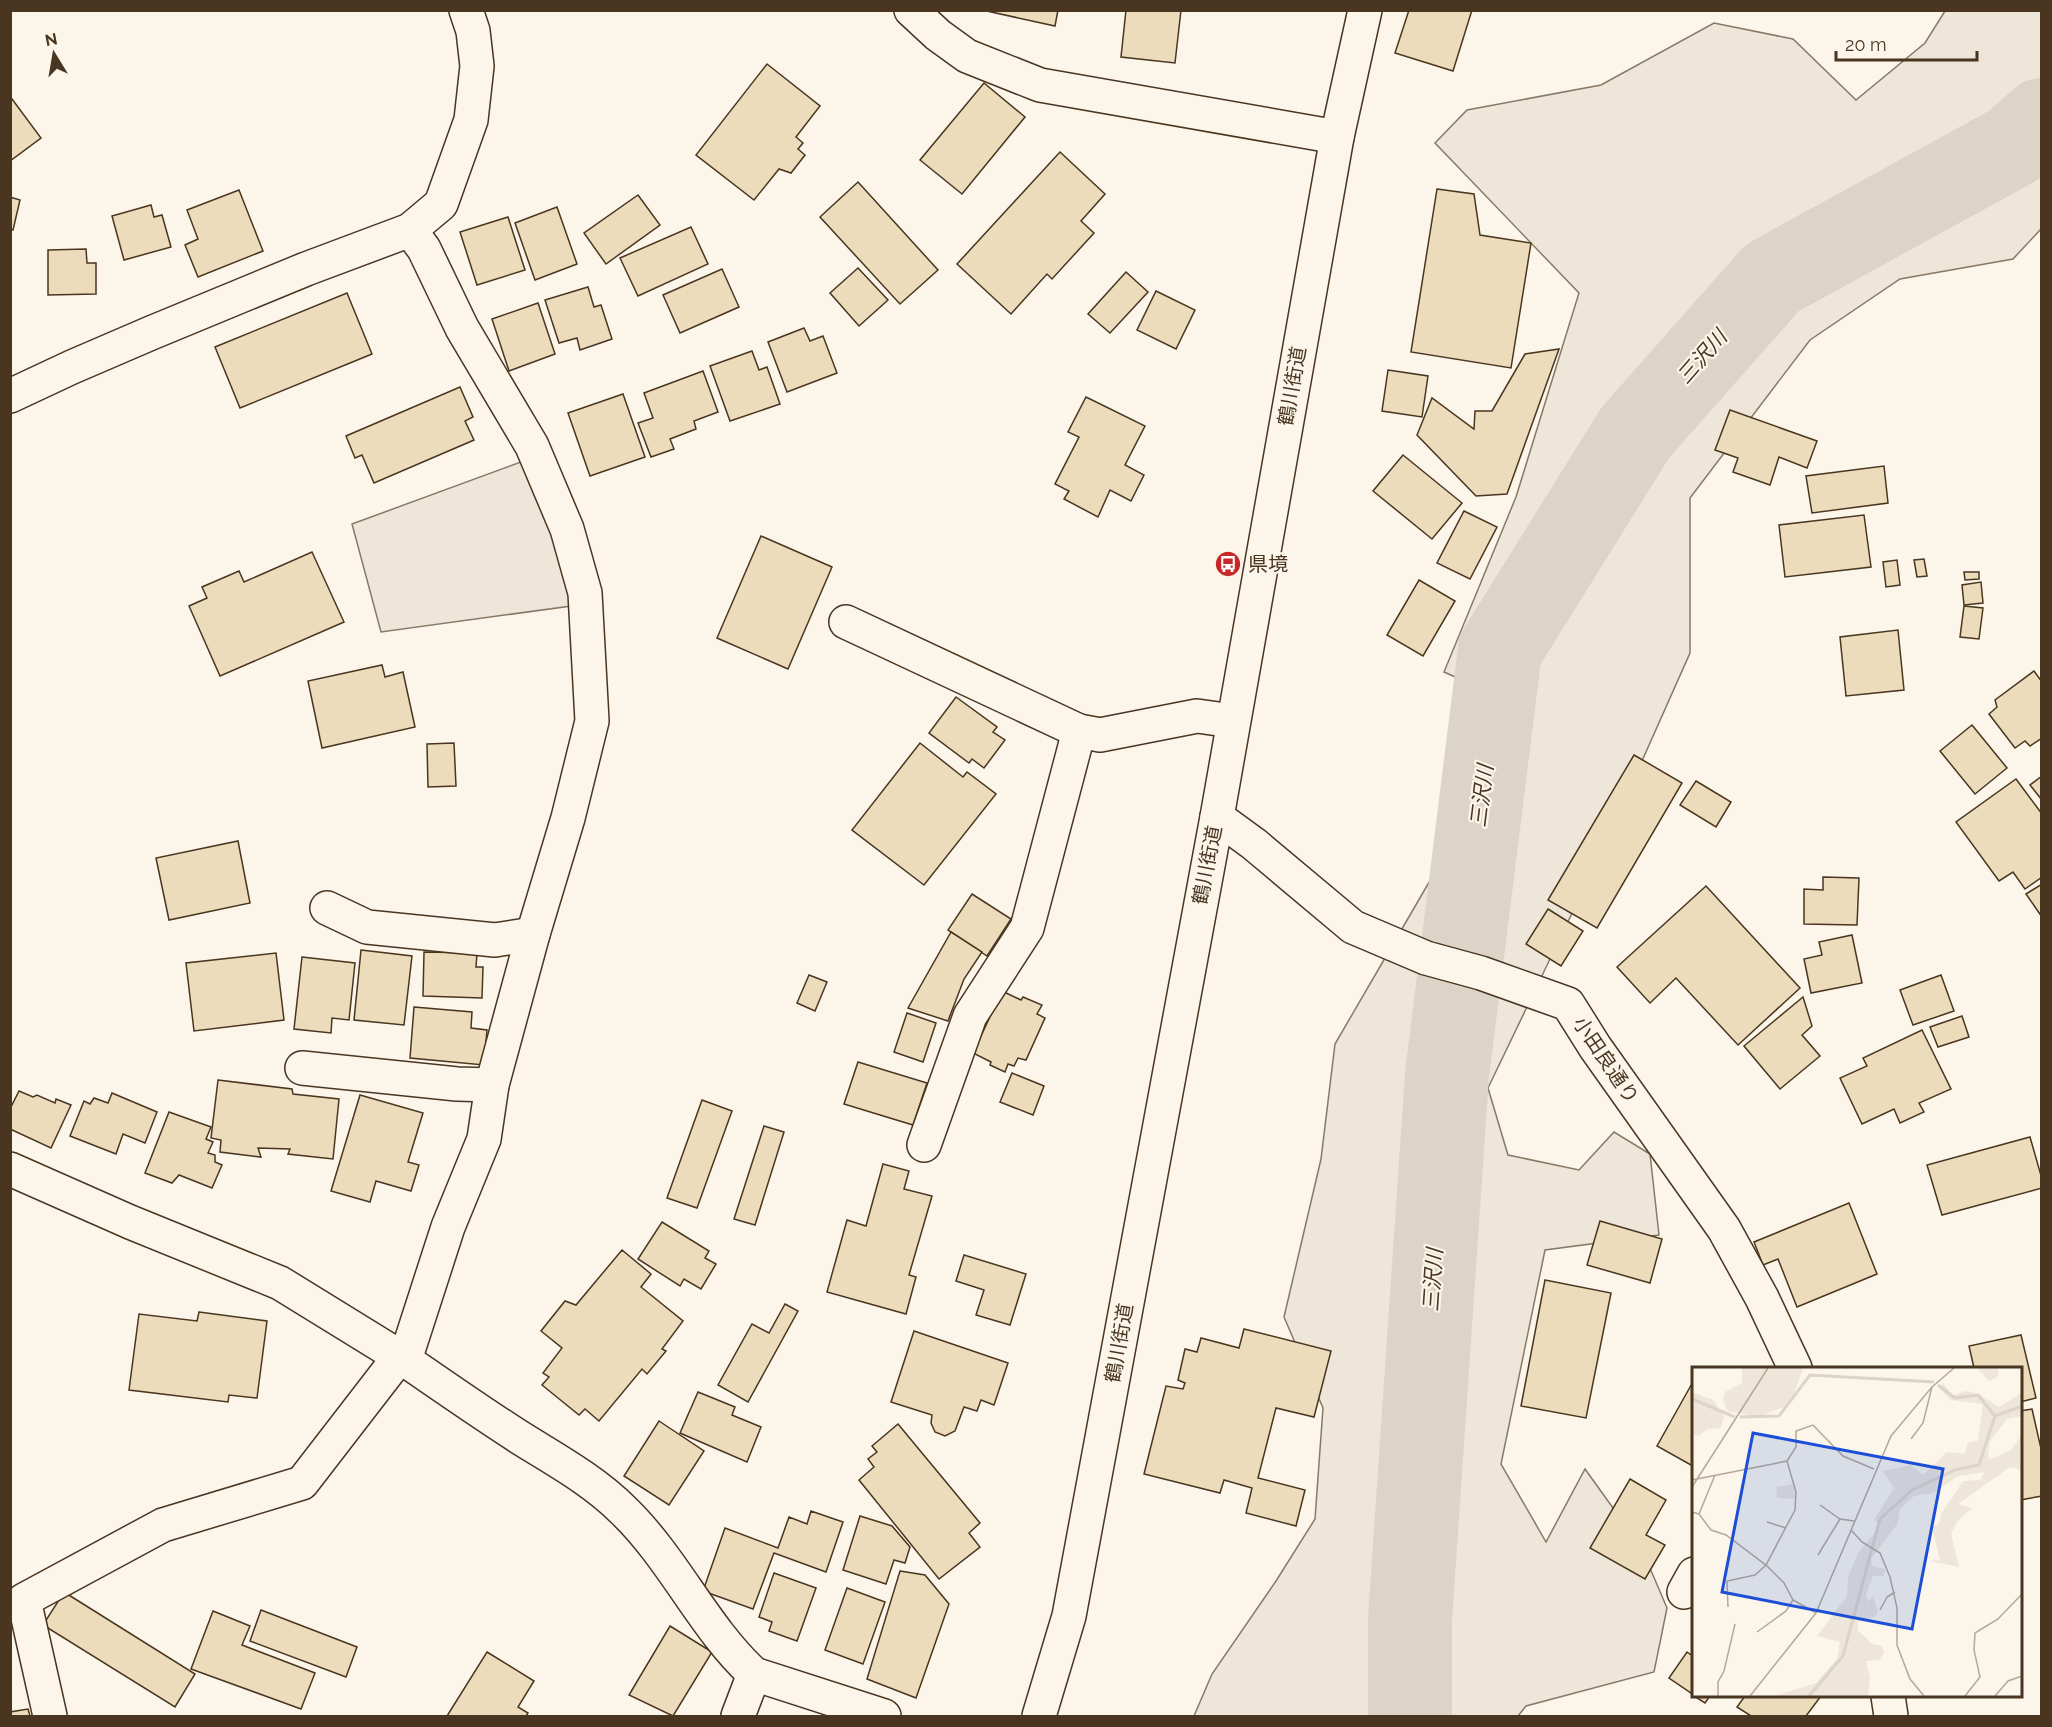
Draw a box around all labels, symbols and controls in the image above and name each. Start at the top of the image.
north arrow [24,24,84,84]
scale bar [1836,24,1977,62]
text: N [43,29,59,50]
text: 20 m [1845,34,1887,55]
water label: 三沢川 [1672,323,1733,389]
street label: 鶴川街道 [1273,345,1311,427]
bus stop icon: 県境 [1213,549,1243,579]
place label: 県境 [1248,552,1288,576]
water label: 三沢川 [1465,761,1498,829]
street label: 鶴川街道 [1188,823,1226,907]
street label: 小田良通り [1568,1012,1644,1108]
water label: 三沢川 [1418,1246,1447,1312]
street label: 鶴川街道 [1100,1302,1138,1384]
inset map [1692,1367,2022,1697]

